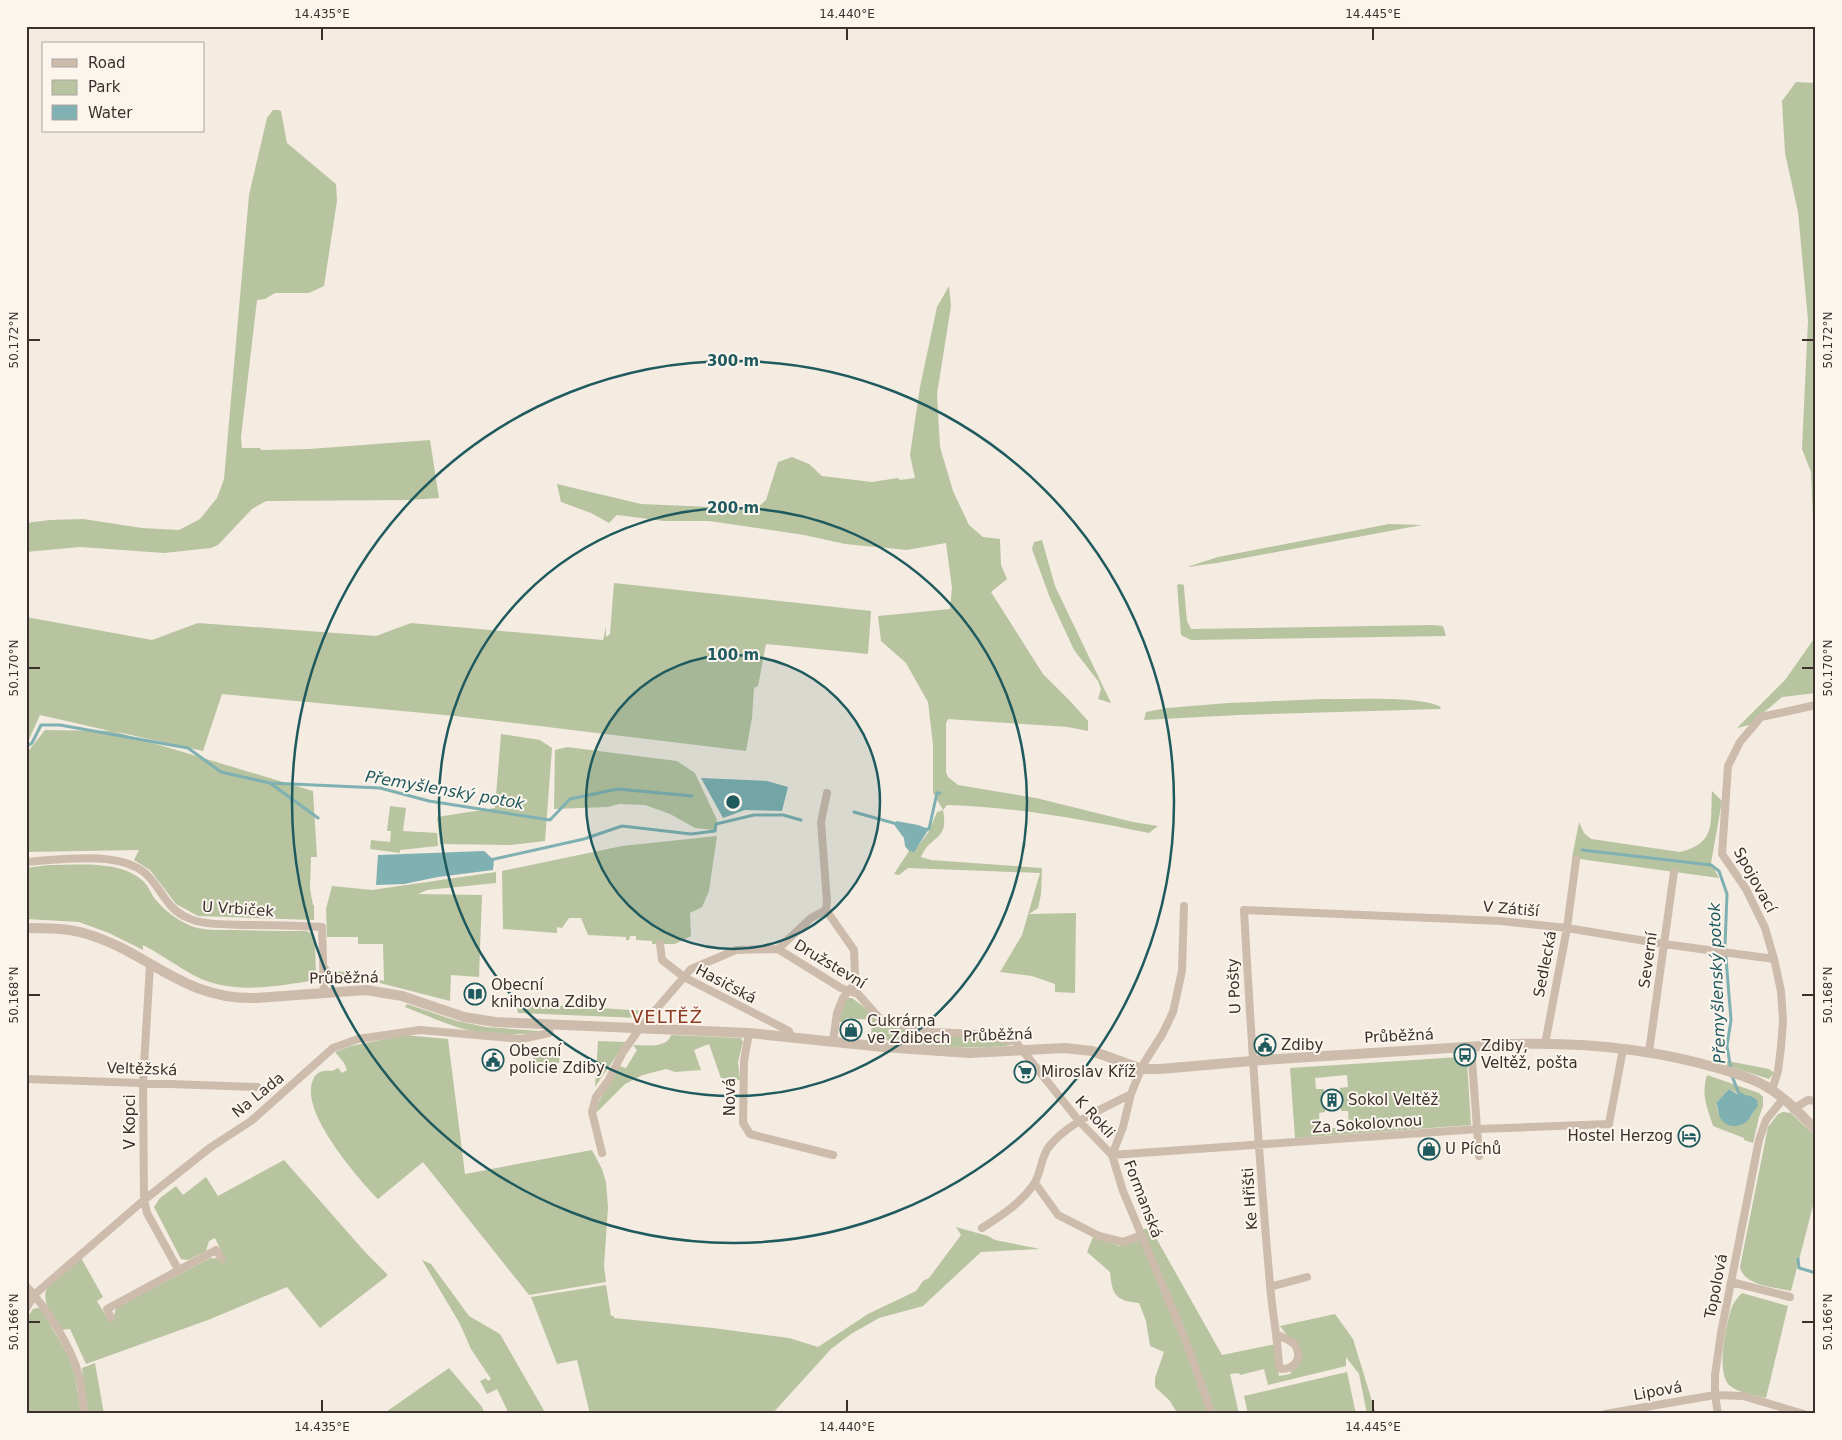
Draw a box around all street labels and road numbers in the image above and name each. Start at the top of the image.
street label: Spojovací [1730,844,1781,917]
street label: U Vrbiček [201,898,275,921]
street label: V Zátiší [1482,898,1541,921]
street label: Sedlecká [1530,929,1560,999]
street label: Severní [1635,930,1661,989]
street label: Družstevní [791,936,870,993]
street label: U Pošty [1224,957,1244,1014]
street label: Hasičská [693,961,759,1007]
street label: Průběžná [309,968,379,988]
street label: Průběžná [963,1025,1033,1045]
street label: Průběžná [1364,1025,1434,1047]
street label: Veltěžská [106,1059,178,1079]
street label: Na Lada [228,1069,288,1121]
street label: Nová [721,1078,739,1116]
street label: K Rokli [1071,1092,1119,1142]
street label: V Kopci [121,1094,139,1150]
street label: Za Sokolovnou [1311,1111,1423,1137]
street label: Formanská [1120,1158,1166,1240]
street label: Ke Hřišti [1239,1167,1261,1231]
street label: Topolová [1701,1252,1731,1321]
street label: Lipová [1632,1378,1684,1404]

